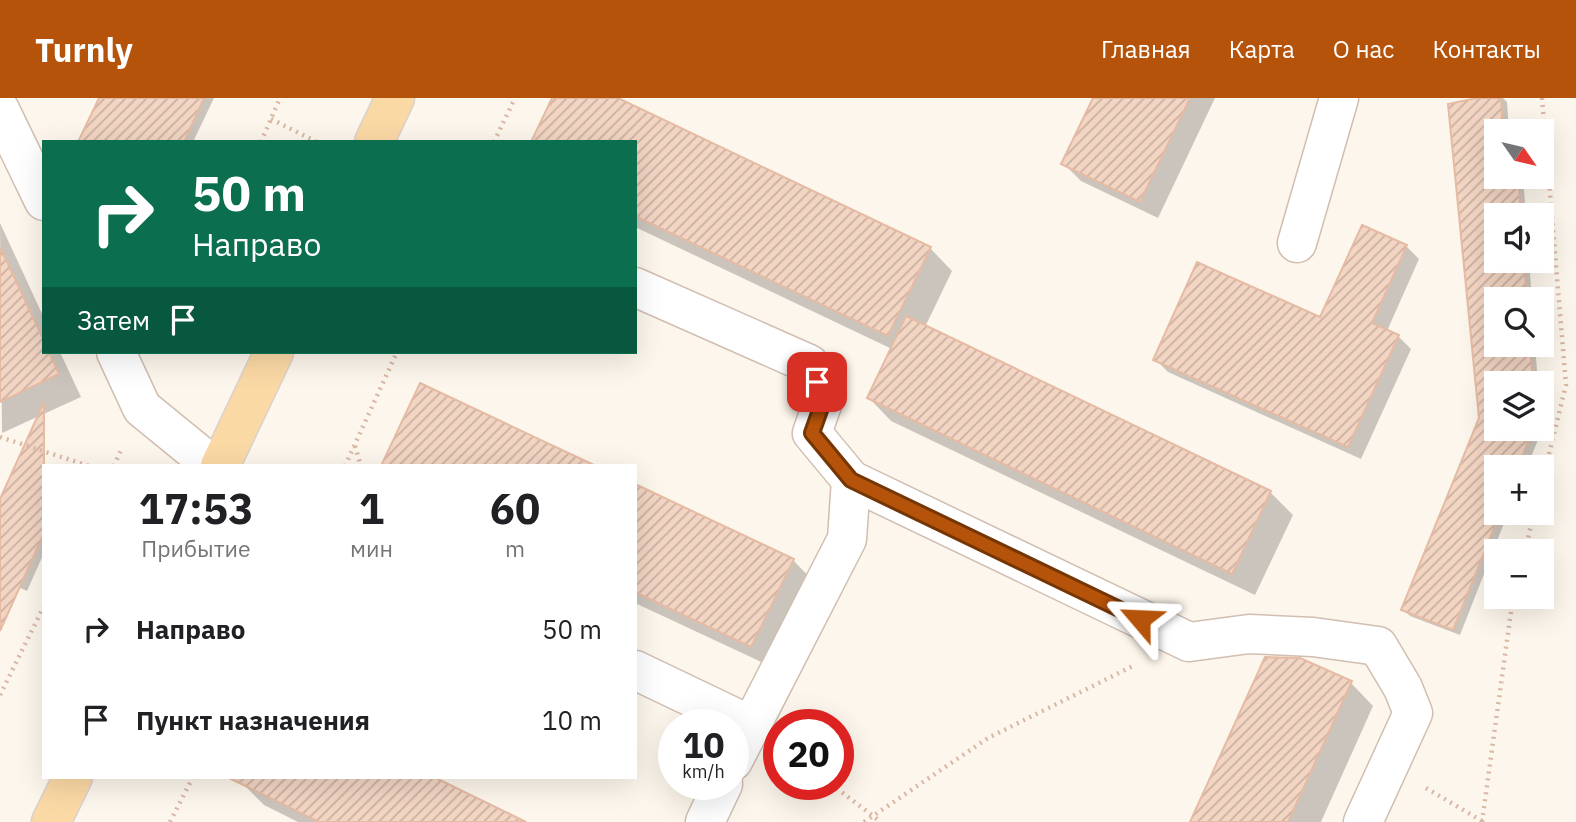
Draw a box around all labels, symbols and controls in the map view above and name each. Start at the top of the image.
text: Turnly [35,28,133,71]
text: Главная [1101,33,1191,65]
text: Карта [1229,33,1295,65]
text: О нас [1333,33,1394,65]
text: Контакты [1432,33,1541,65]
north arrow [1484,119,1554,189]
map controls [1484,119,1554,609]
text: 50 m [192,161,306,224]
icon: right [77,168,168,259]
button: sound [1484,203,1554,273]
text: Направо [192,223,321,265]
button: search [1484,287,1554,357]
icon: arrive [164,301,202,339]
text: Затем [77,303,150,337]
pin [787,352,847,412]
icon: arrive [798,363,836,401]
button: layers [1484,371,1554,441]
button: + [1484,455,1554,525]
text: 17:53 [139,481,253,536]
text: 1 [359,481,384,536]
text: 60 [490,481,540,536]
text: Прибытие [141,533,251,563]
text: мин [350,533,393,563]
text: m [505,533,525,563]
button: − [1484,539,1554,609]
position arrow [1103,582,1177,656]
icon: right [77,610,115,648]
text: Направо [136,612,245,646]
text: 50 m [542,612,602,646]
icon: arrive [77,701,115,739]
text: Пункт назначения [136,703,370,737]
text: 10 m [542,703,602,737]
speed limit sign: 20 [763,709,854,800]
text: 10 [682,722,725,768]
text: km/h [682,760,725,783]

